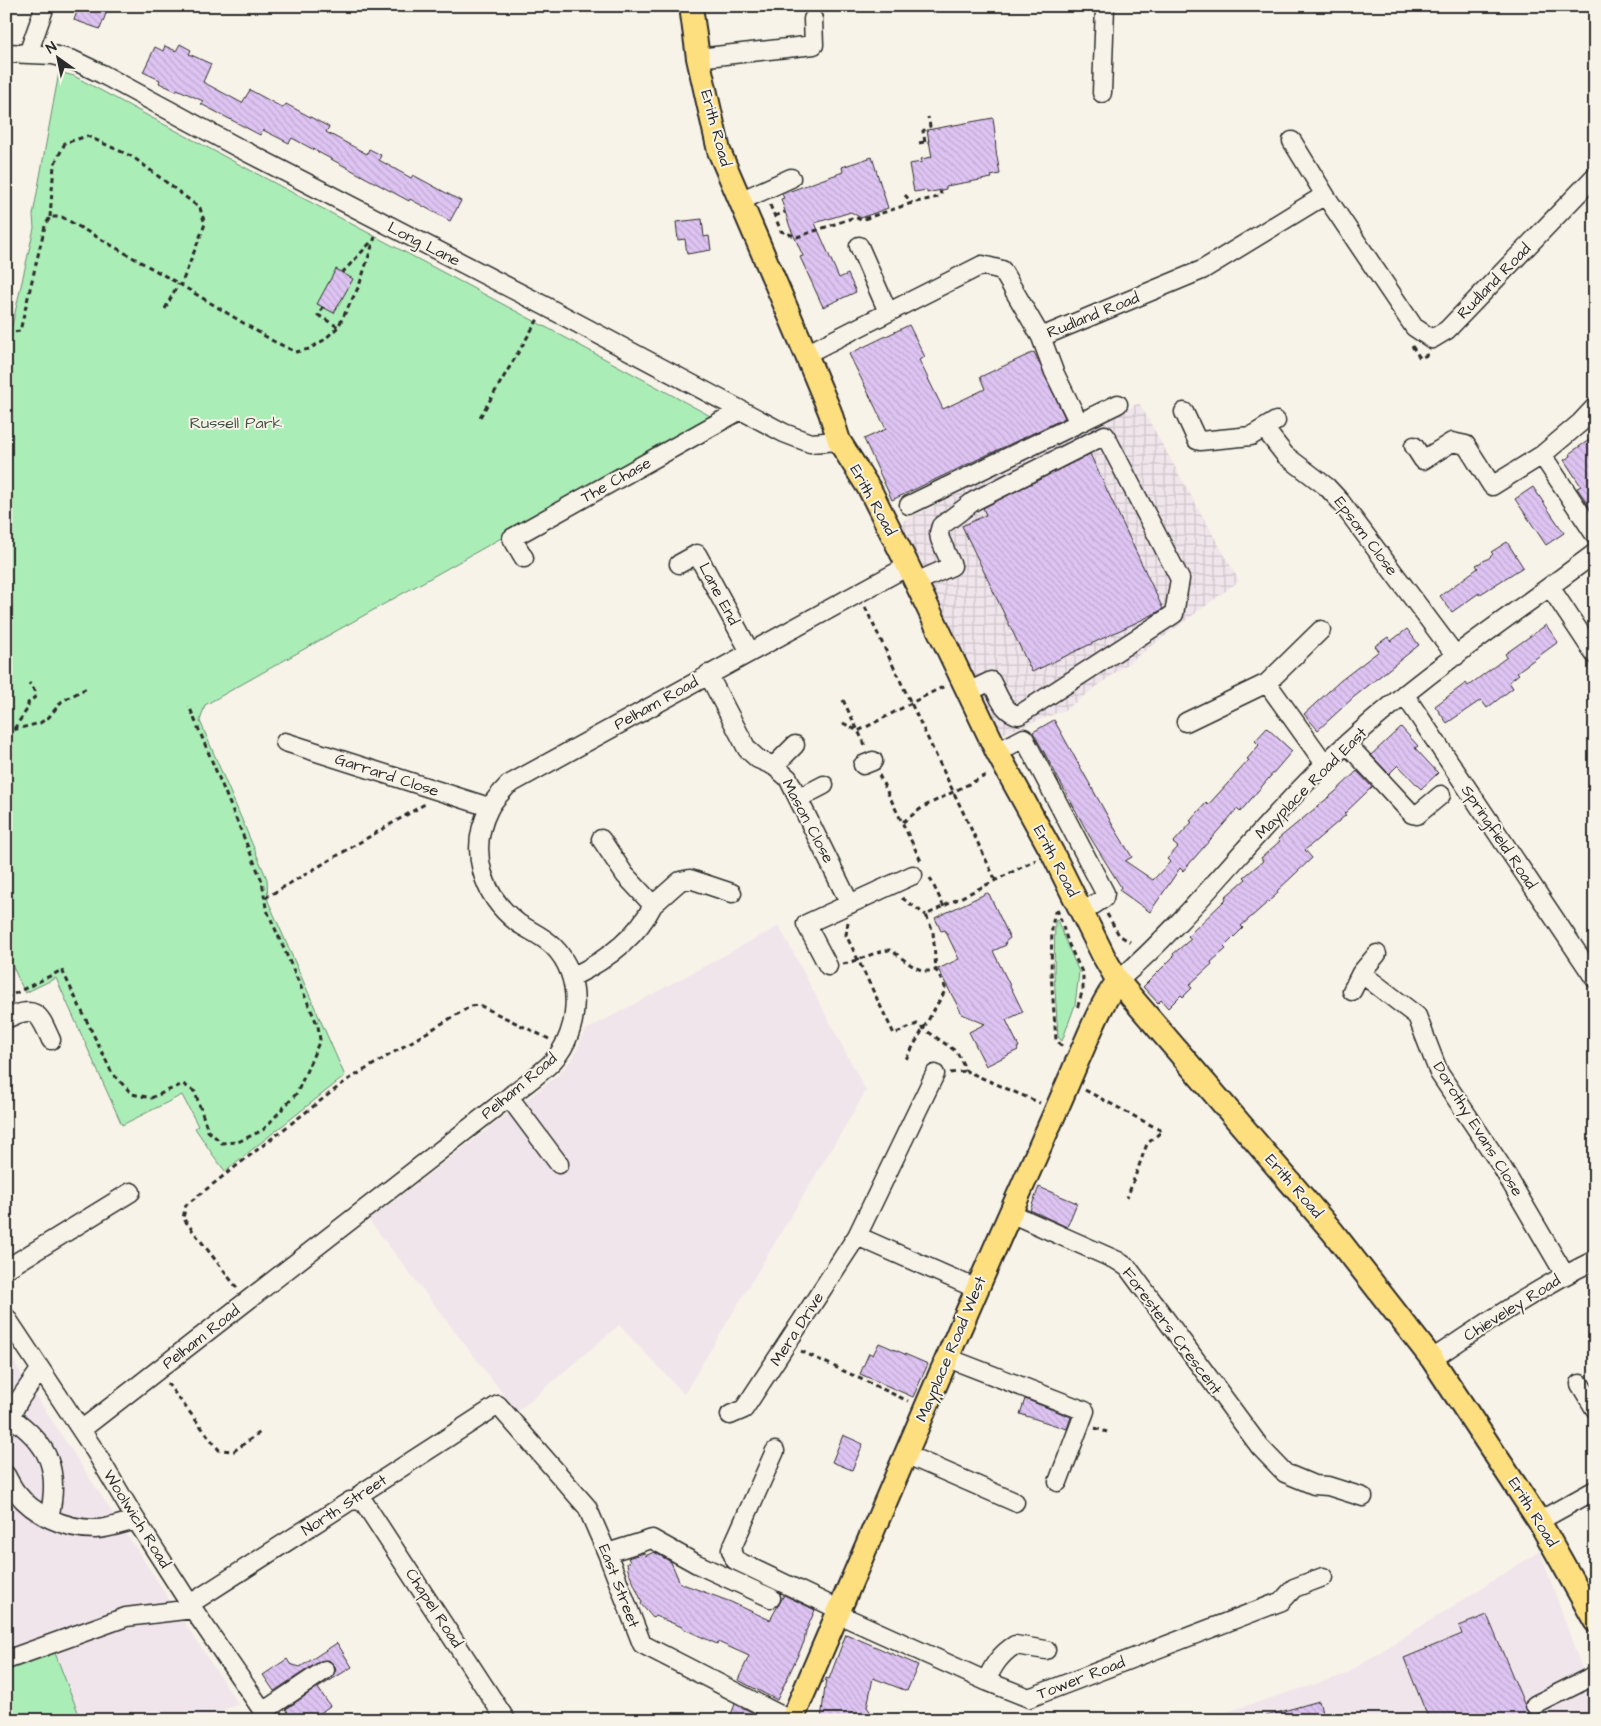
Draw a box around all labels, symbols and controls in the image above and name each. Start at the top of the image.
north arrow [32,32,82,82]
text: N [42,37,61,59]
street label: Erith Road [695,87,737,169]
street label: Long Lane [384,216,464,273]
street label: Rudland Road [1452,238,1536,324]
street label: Rudland Road [1044,286,1142,344]
park label: Russell Park [190,412,283,434]
street label: The Chase [577,452,655,508]
street label: Erith Road [844,460,902,540]
street label: Epsom Close [1329,492,1403,580]
street label: Lane End [693,559,745,629]
street label: Pelham Road [610,671,702,735]
street label: Mayplace Road East [1250,722,1373,845]
street label: Garrard Close [332,748,442,802]
street label: Mason Close [777,775,840,867]
street label: Springfield Road [1455,781,1542,894]
street label: Erith Road [1028,821,1084,901]
street label: Pelham Road [476,1048,562,1124]
street label: Dorothy Evans Close [1427,1058,1528,1201]
street label: Erith Road [1260,1149,1328,1223]
street label: Foresters Crescent [1117,1263,1227,1400]
street label: Chieveley Road [1459,1269,1565,1347]
street label: Mayplace Road West [910,1272,993,1426]
street label: Mera Drive [765,1288,829,1370]
street label: Pelham Road [158,1300,244,1374]
street label: Woolwich Road [98,1466,176,1572]
street label: North Street [297,1469,392,1541]
street label: Erith Road [1503,1473,1563,1551]
street label: East Street [593,1541,645,1631]
street label: Chapel Road [400,1564,468,1652]
street label: Tower Road [1034,1651,1128,1705]

